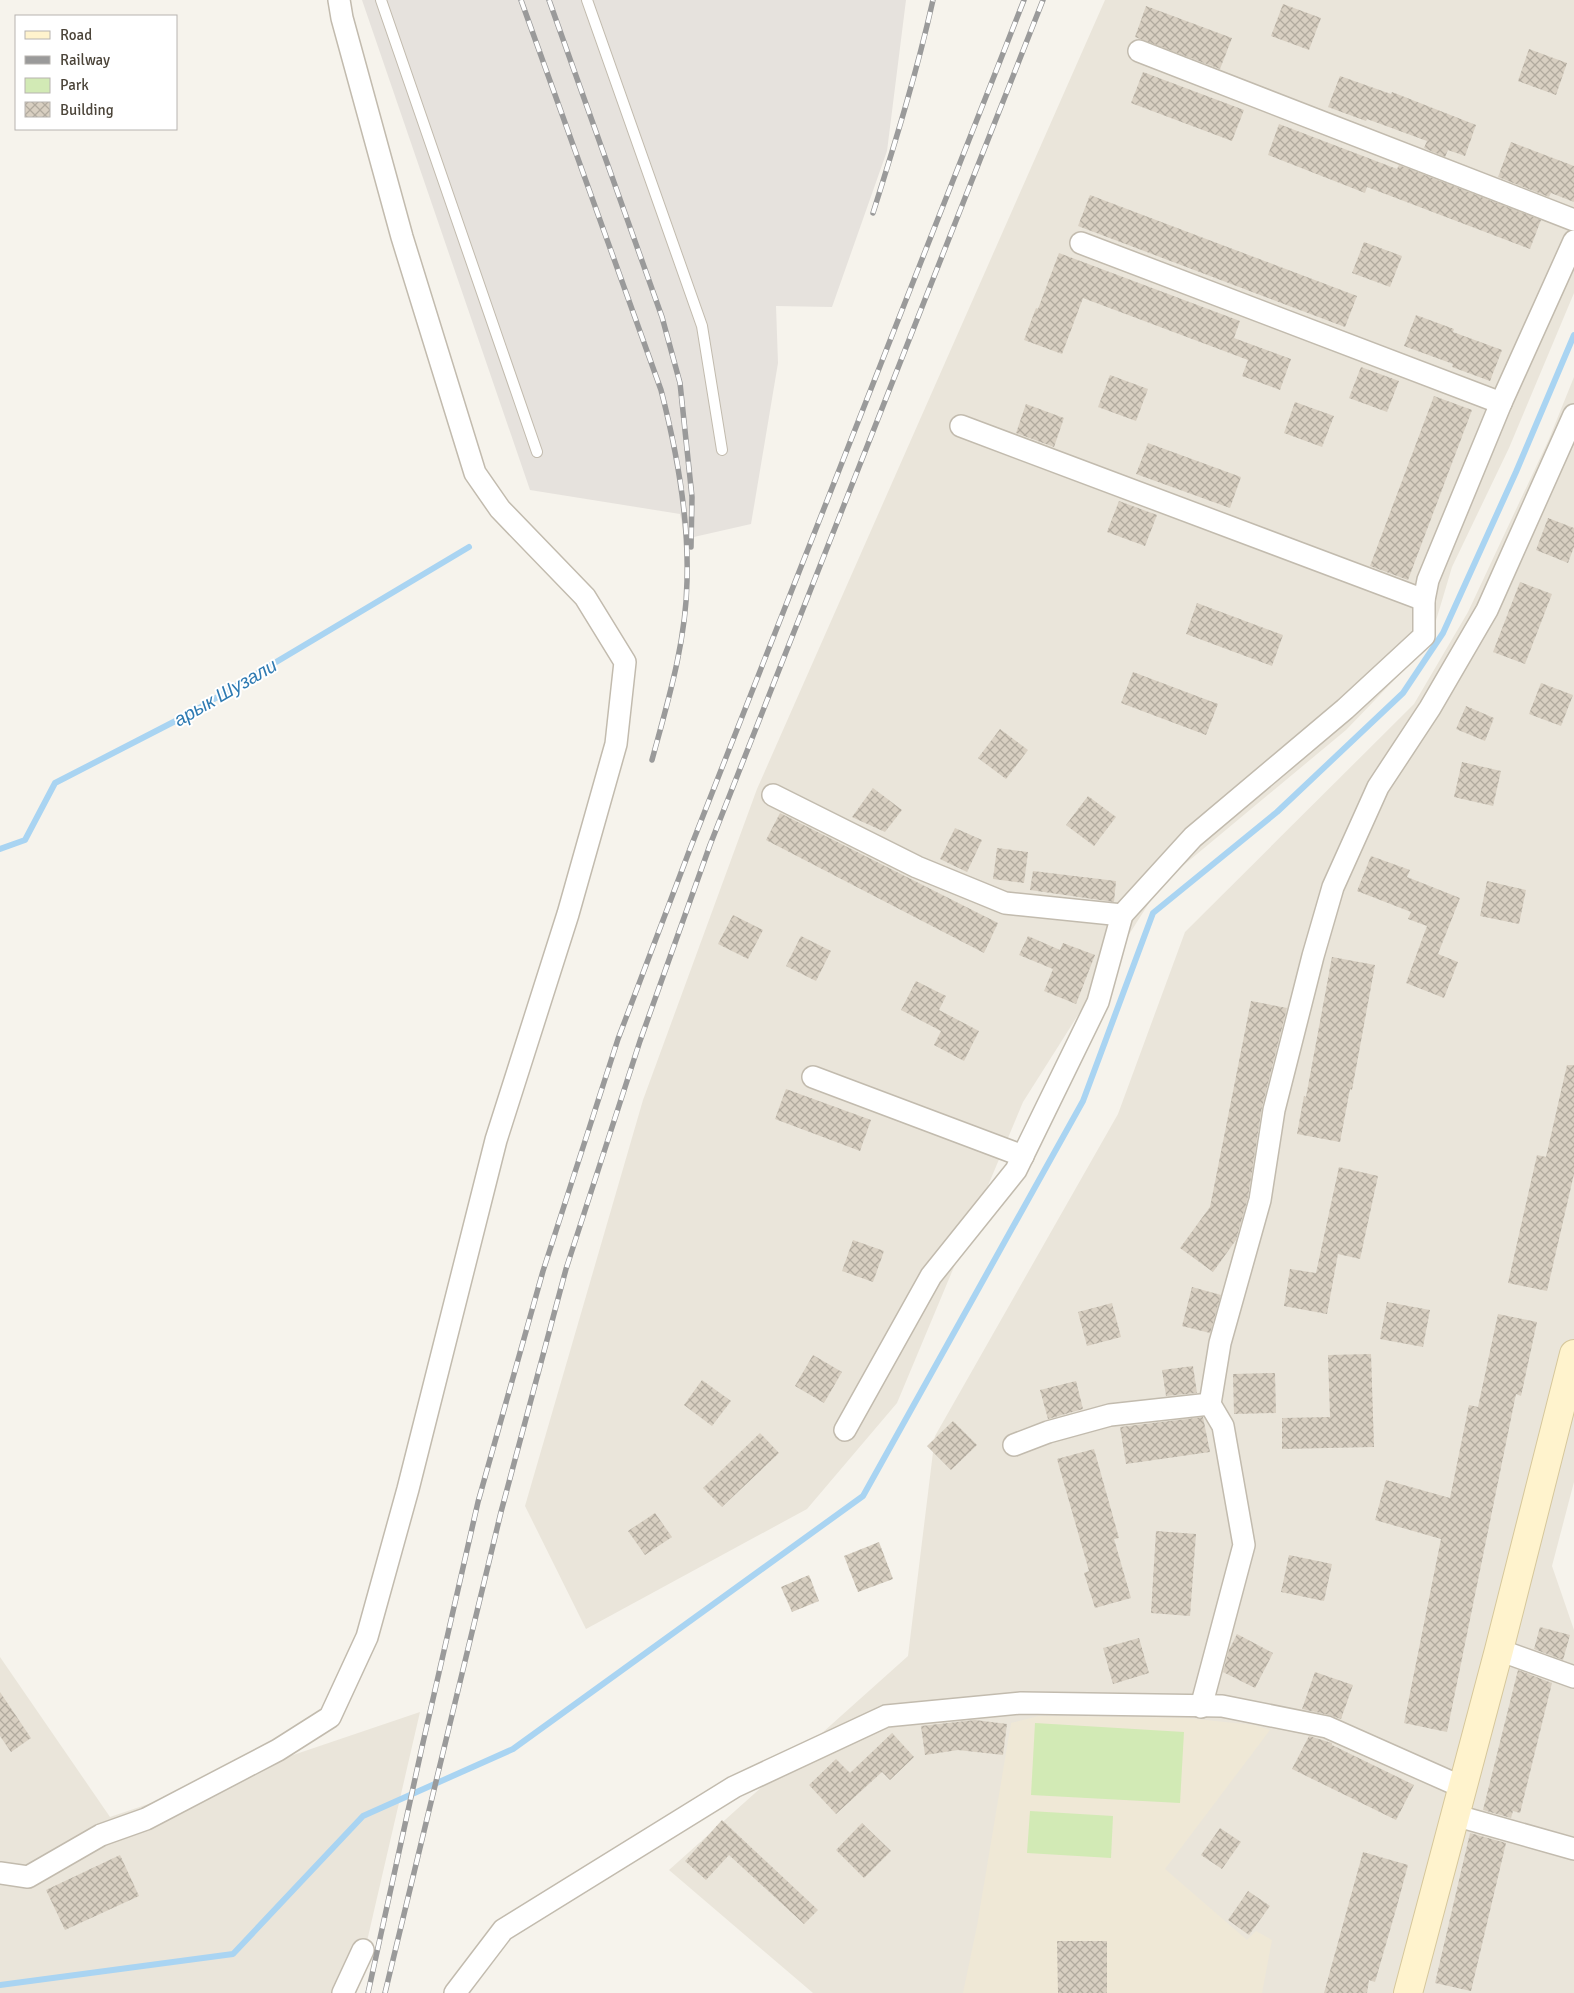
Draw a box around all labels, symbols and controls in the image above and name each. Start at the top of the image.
legend [15,15,178,130]
text: Road [60,26,92,44]
text: Railway [60,51,110,69]
text: Park [60,76,89,94]
text: Building [60,101,114,119]
water label: арык Шузали [169,653,282,732]

